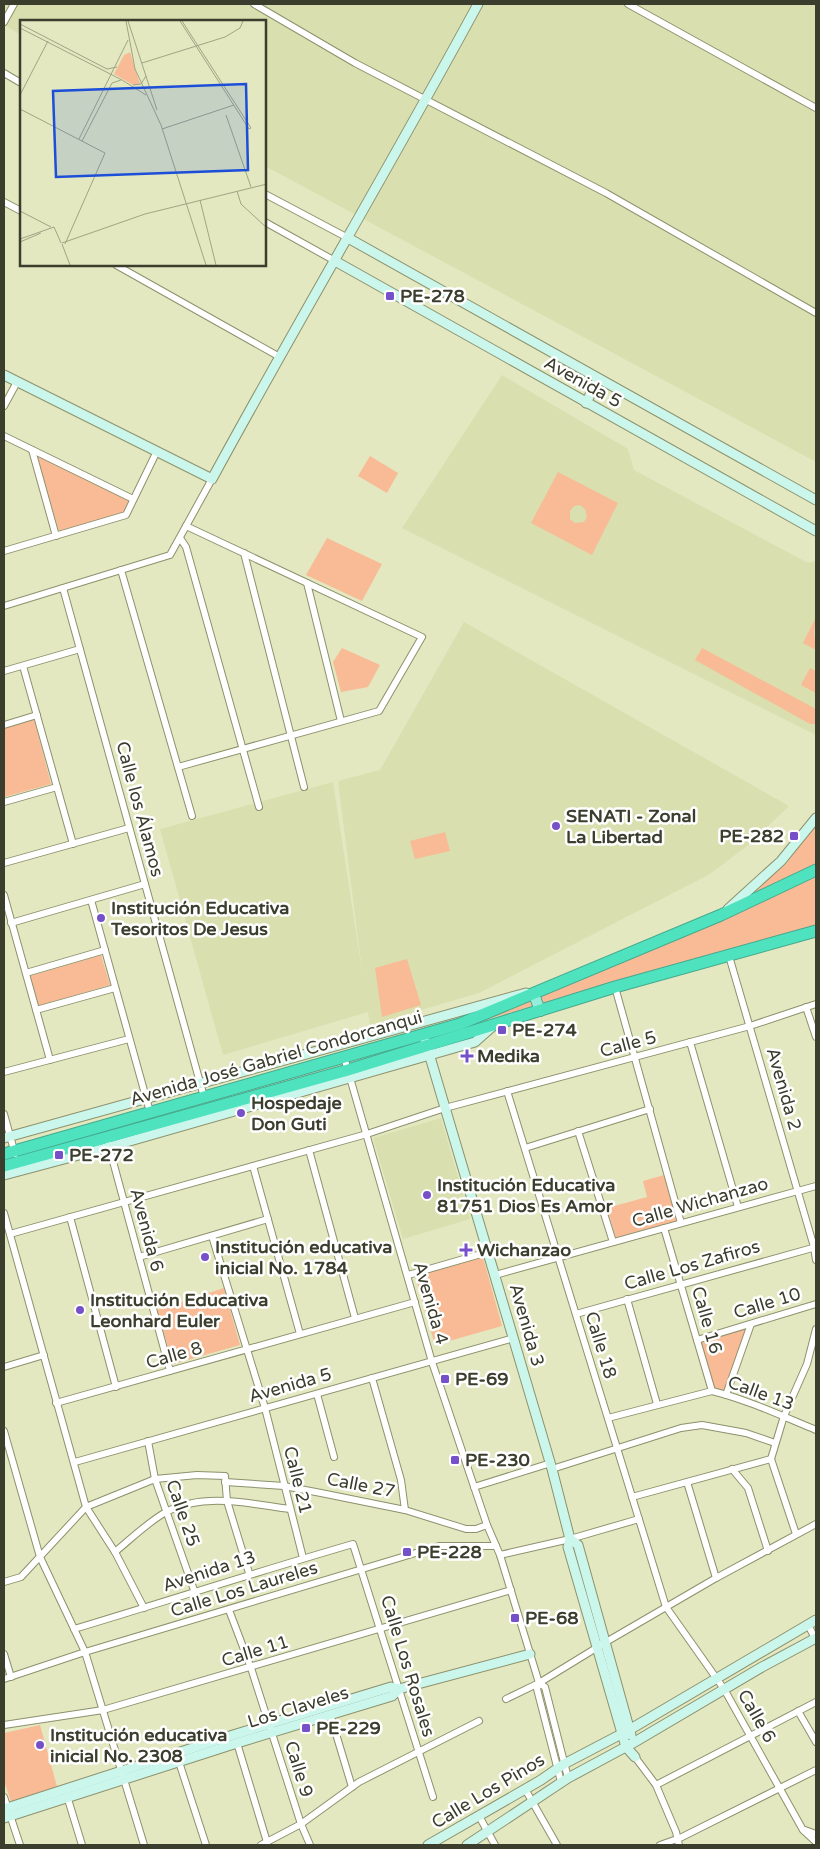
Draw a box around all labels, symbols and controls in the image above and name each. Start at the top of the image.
inset map [20,20,266,266]
place label: PE-278 [400,285,465,307]
marker: PE-278 [384,290,396,302]
street label: Avenida 5 [540,352,626,412]
street label: Calle los Álamos [111,739,169,879]
place label: SENATI - Zonal La Libertad [566,805,696,848]
marker: SENATI - Zonal La Libertad [550,820,562,832]
place label: PE-282 [719,825,784,847]
marker: PE-282 [788,830,800,842]
place label: Institución Educativa Tesoritos De Jesus [110,897,289,940]
marker: Institución Educativa Tesoritos De Jesus [95,912,107,924]
street label: Avenida José Gabriel Condorcanqui [127,1006,425,1110]
place label: PE-274 [512,1019,578,1041]
marker: PE-274 [496,1024,508,1036]
street label: Calle 5 [597,1026,659,1062]
place label: Medika [477,1045,540,1067]
street label: Avenida 2 [762,1045,806,1133]
marker: Medika [461,1050,473,1062]
place label: Hospedaje Don Guti [251,1092,342,1135]
marker: Hospedaje Don Guti [235,1107,247,1119]
place label: PE-272 [69,1144,134,1166]
marker: PE-272 [53,1149,65,1161]
street label: Calle Wichanzao [629,1172,771,1232]
place label: Institución Educativa 81751 Dios Es Amor [437,1174,615,1217]
street label: Avenida 6 [125,1186,169,1274]
marker: Institución Educativa 81751 Dios Es Amor [421,1189,433,1201]
street label: Calle Los Zafiros [622,1235,762,1295]
place label: Institución educativa inicial No. 1784 [215,1236,392,1279]
place label: Wichanzao [477,1239,571,1261]
marker: Wichanzao [459,1243,473,1257]
marker: Institución educativa inicial No. 1784 [199,1251,211,1263]
street label: Avenida 4 [409,1259,453,1347]
street label: Avenida 3 [505,1281,549,1369]
street label: Calle 10 [731,1282,803,1324]
street label: Calle 16 [687,1284,727,1356]
place label: Institución Educativa Leonhard Euler [90,1289,268,1332]
marker: Institución Educativa Leonhard Euler [74,1304,86,1316]
street label: Calle 18 [580,1309,622,1381]
street label: Calle 8 [143,1336,205,1374]
street label: Avenida 5 [246,1363,334,1407]
place label: PE-69 [455,1368,509,1390]
street label: Calle 13 [725,1371,797,1415]
marker: PE-69 [439,1373,451,1385]
street label: Calle 21 [279,1444,317,1516]
place label: PE-230 [465,1449,530,1471]
marker: PE-230 [449,1454,461,1466]
street label: Calle 27 [325,1468,397,1502]
street label: Calle 25 [161,1477,205,1549]
place label: PE-228 [417,1541,482,1563]
street label: Avenida 13 [160,1546,258,1596]
marker: PE-228 [401,1546,413,1558]
street label: Calle Los Laureles [168,1556,320,1622]
street label: Calle Los Rosales [376,1593,440,1739]
place label: PE-68 [525,1607,579,1629]
marker: PE-68 [509,1612,521,1624]
street label: Calle 11 [219,1630,291,1672]
street label: Los Claveles [245,1681,351,1733]
street label: Calle 6 [733,1685,781,1747]
place label: PE-229 [316,1717,381,1739]
marker: PE-229 [300,1722,312,1734]
place label: Institución educativa inicial No. 2308 [50,1724,227,1767]
street label: Calle 9 [280,1738,318,1800]
marker: Institución educativa inicial No. 2308 [34,1739,46,1751]
street label: Calle Los Pinos [427,1749,549,1833]

